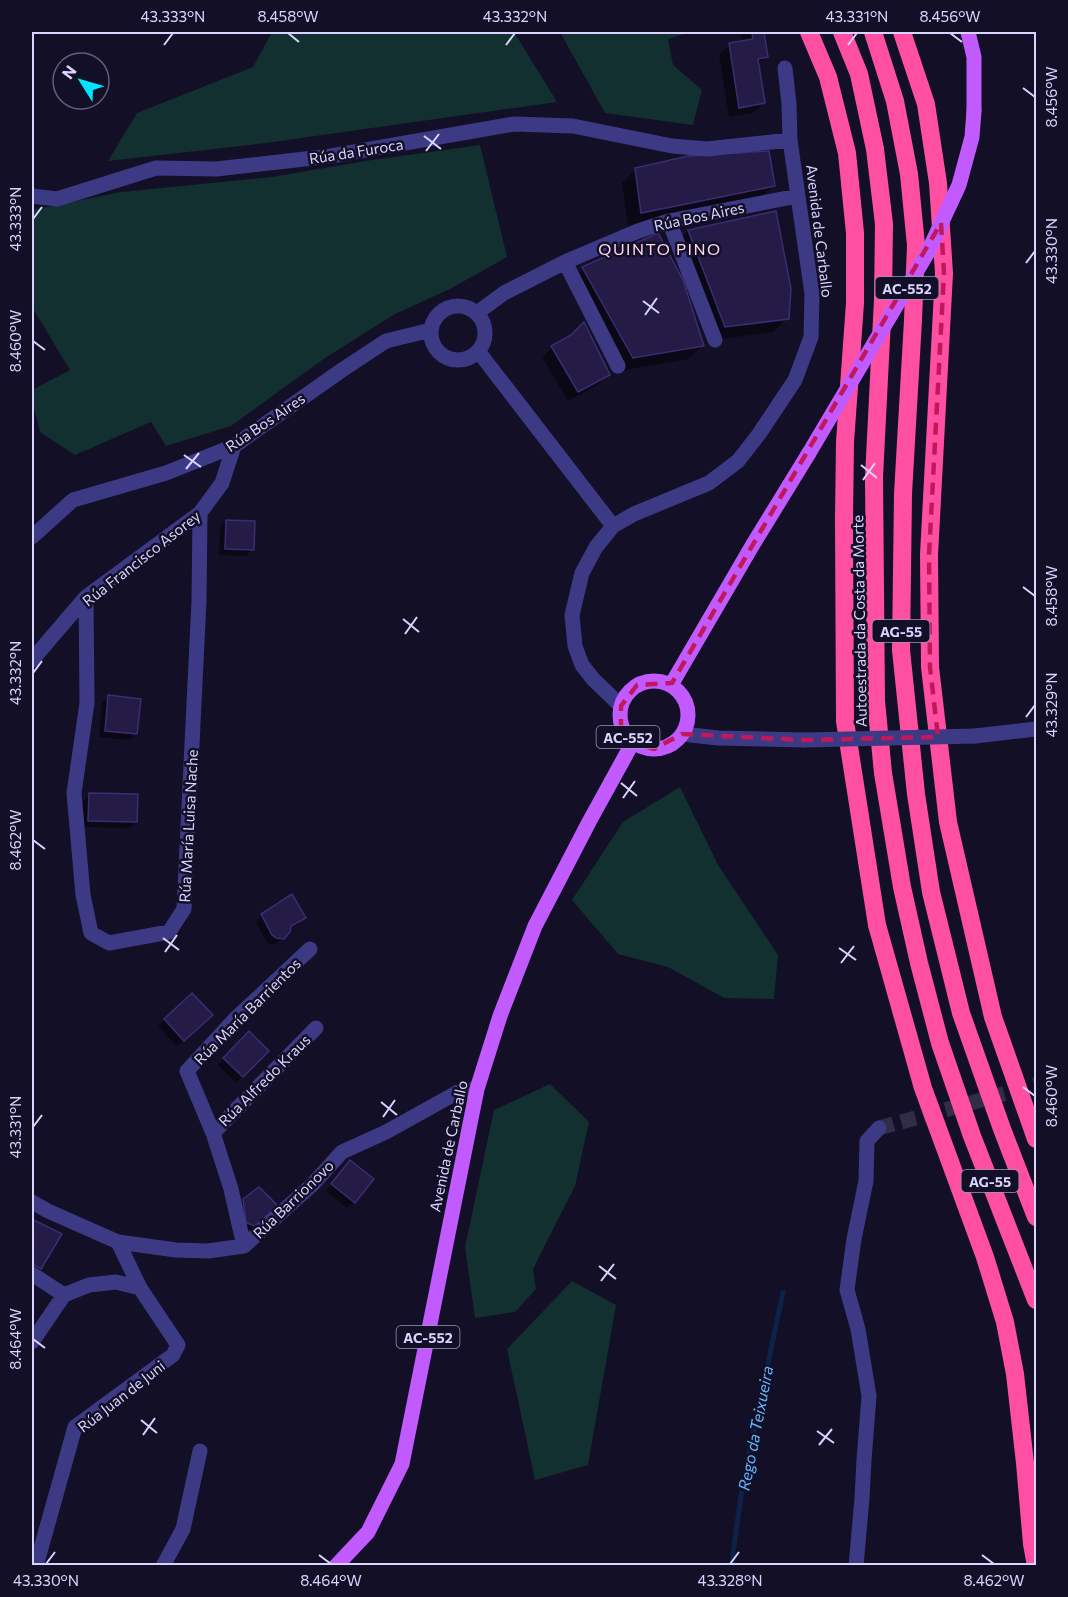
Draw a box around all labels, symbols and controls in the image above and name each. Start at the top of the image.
text: 43.333°N [141,7,205,25]
text: 8.458°W [257,7,319,25]
text: 43.332°N [483,7,547,25]
text: 43.331°N [826,7,888,25]
text: 8.456°W [919,7,981,25]
north arrow [51,51,111,111]
text: N [57,61,80,82]
text: 8.456°W [1042,66,1060,128]
street label: Rúa da Furoca [308,135,404,167]
street label: Avenida de Carballo [803,163,837,299]
text: 43.333°N [6,187,24,251]
street label: Rúa Bos Aires [652,198,746,234]
text: 43.330°N [1042,218,1060,284]
district label: QUINTO PINO [598,239,722,258]
road number: AC-552 [876,277,938,299]
text: 8.460°W [6,310,24,372]
street label: Rúa Bos Aires [222,389,308,455]
street label: Rúa Francisco Asorey [79,506,204,610]
street label: Autoestrada da Costa da Morte [848,515,870,727]
text: 8.458°W [1042,565,1060,627]
road number: AG-55 [872,620,930,642]
text: 43.332°N [6,641,24,705]
text: 43.329°N [1042,672,1060,738]
road number: AC-552 [596,726,660,748]
street label: Rúa María Luisa Nache [175,749,201,903]
text: 8.462°W [6,809,24,871]
street label: Rúa María Barrientos [190,954,304,1068]
street label: Rúa Alfredo Kraus [214,1030,314,1130]
text: 8.460°W [1042,1065,1060,1127]
street label: Avenida de Carballo [425,1079,471,1213]
text: 43.331°N [6,1096,24,1158]
street label: Rúa Barrionovo [249,1156,337,1242]
road number: AG-55 [962,1170,1018,1192]
text: 8.464°W [6,1308,24,1370]
road number: AC-552 [396,1326,460,1348]
street label: Rúa Juan de Juni [74,1356,168,1436]
water label: Rego da Teixueira [734,1364,776,1492]
text: 43.330°N [13,1571,79,1589]
text: 8.464°W [300,1571,362,1589]
text: 43.328°N [697,1571,763,1589]
text: 8.462°W [963,1571,1025,1589]

